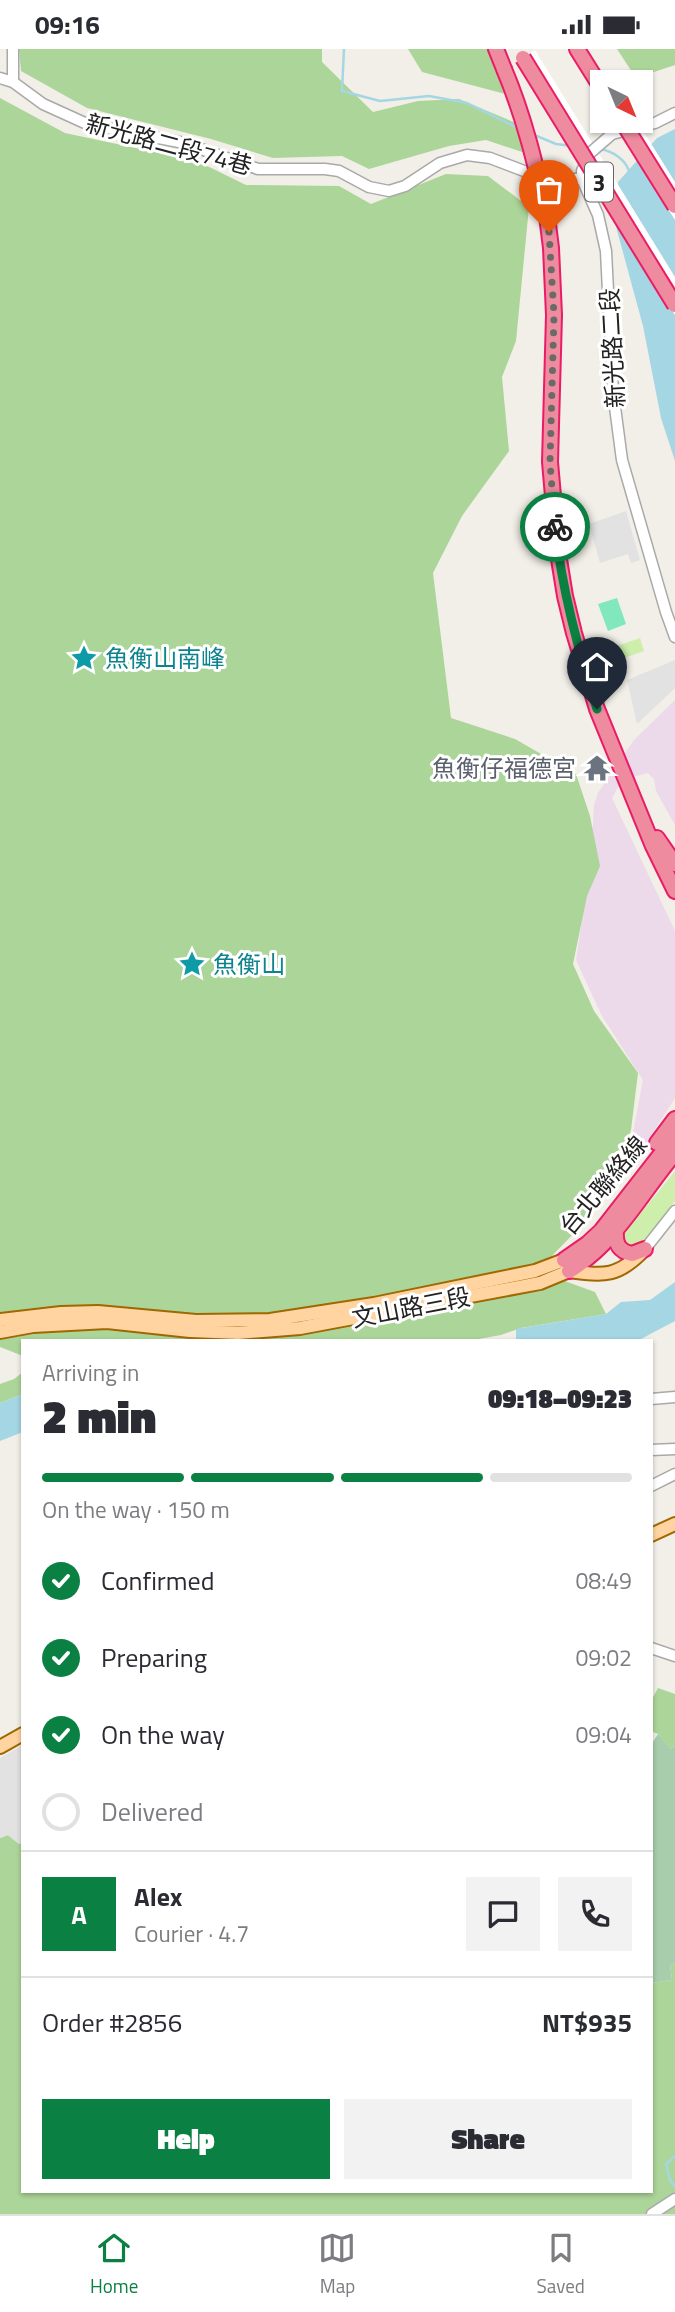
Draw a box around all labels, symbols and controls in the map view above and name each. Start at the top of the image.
text: 09:16 [35,5,100,44]
north arrow [590,70,653,133]
map controls [590,70,653,133]
street label: 新光路二段74巷 [82,104,256,184]
pin [519,160,579,232]
road number: 3 [585,163,613,201]
icon: bag [530,171,568,209]
street label: 新光路二段 [591,287,633,409]
courier [520,492,590,562]
icon: bike [536,508,574,546]
pin [567,637,627,709]
place label: 魚衡山南峰 [105,640,225,676]
place icon: 魚衡山南峰 [69,643,99,673]
icon: home [578,648,616,686]
place label: 魚衡仔福德宮 [432,750,576,786]
temple icon: 魚衡仔福德宮 [582,753,612,783]
place label: 魚衡山 [213,946,285,982]
place icon: 魚衡山 [177,949,207,979]
street label: 台北聯絡線 [551,1127,655,1243]
street label: 文山路三段 [349,1278,473,1336]
text: Arriving in [42,1355,139,1390]
text: 09:18–09:23 [488,1379,632,1418]
text: 2 min [42,1381,156,1451]
text: On the way · 150 m [42,1492,230,1527]
text: Confirmed [101,1561,215,1600]
icon: check [42,1562,80,1600]
text: 08:49 [575,1563,632,1598]
text: Preparing [101,1638,207,1677]
icon: check [42,1639,80,1677]
text: 09:02 [575,1640,632,1675]
text: On the way [101,1715,225,1754]
icon: check [42,1716,80,1754]
text: 09:04 [575,1717,632,1752]
text: Delivered [101,1792,204,1831]
text: Alex [134,1877,182,1916]
button: chat [466,1877,540,1951]
button: phone [558,1877,632,1951]
text: A [71,1895,87,1934]
text: Courier · 4.7 [134,1916,249,1951]
text: Order #2856 [42,2003,182,2042]
text: NT$935 [542,2003,632,2042]
button: Help [42,2099,330,2179]
button: Share [344,2099,632,2179]
tab: Home [90,2229,138,2300]
tab: Map [318,2229,356,2300]
tab: Saved [537,2229,585,2300]

